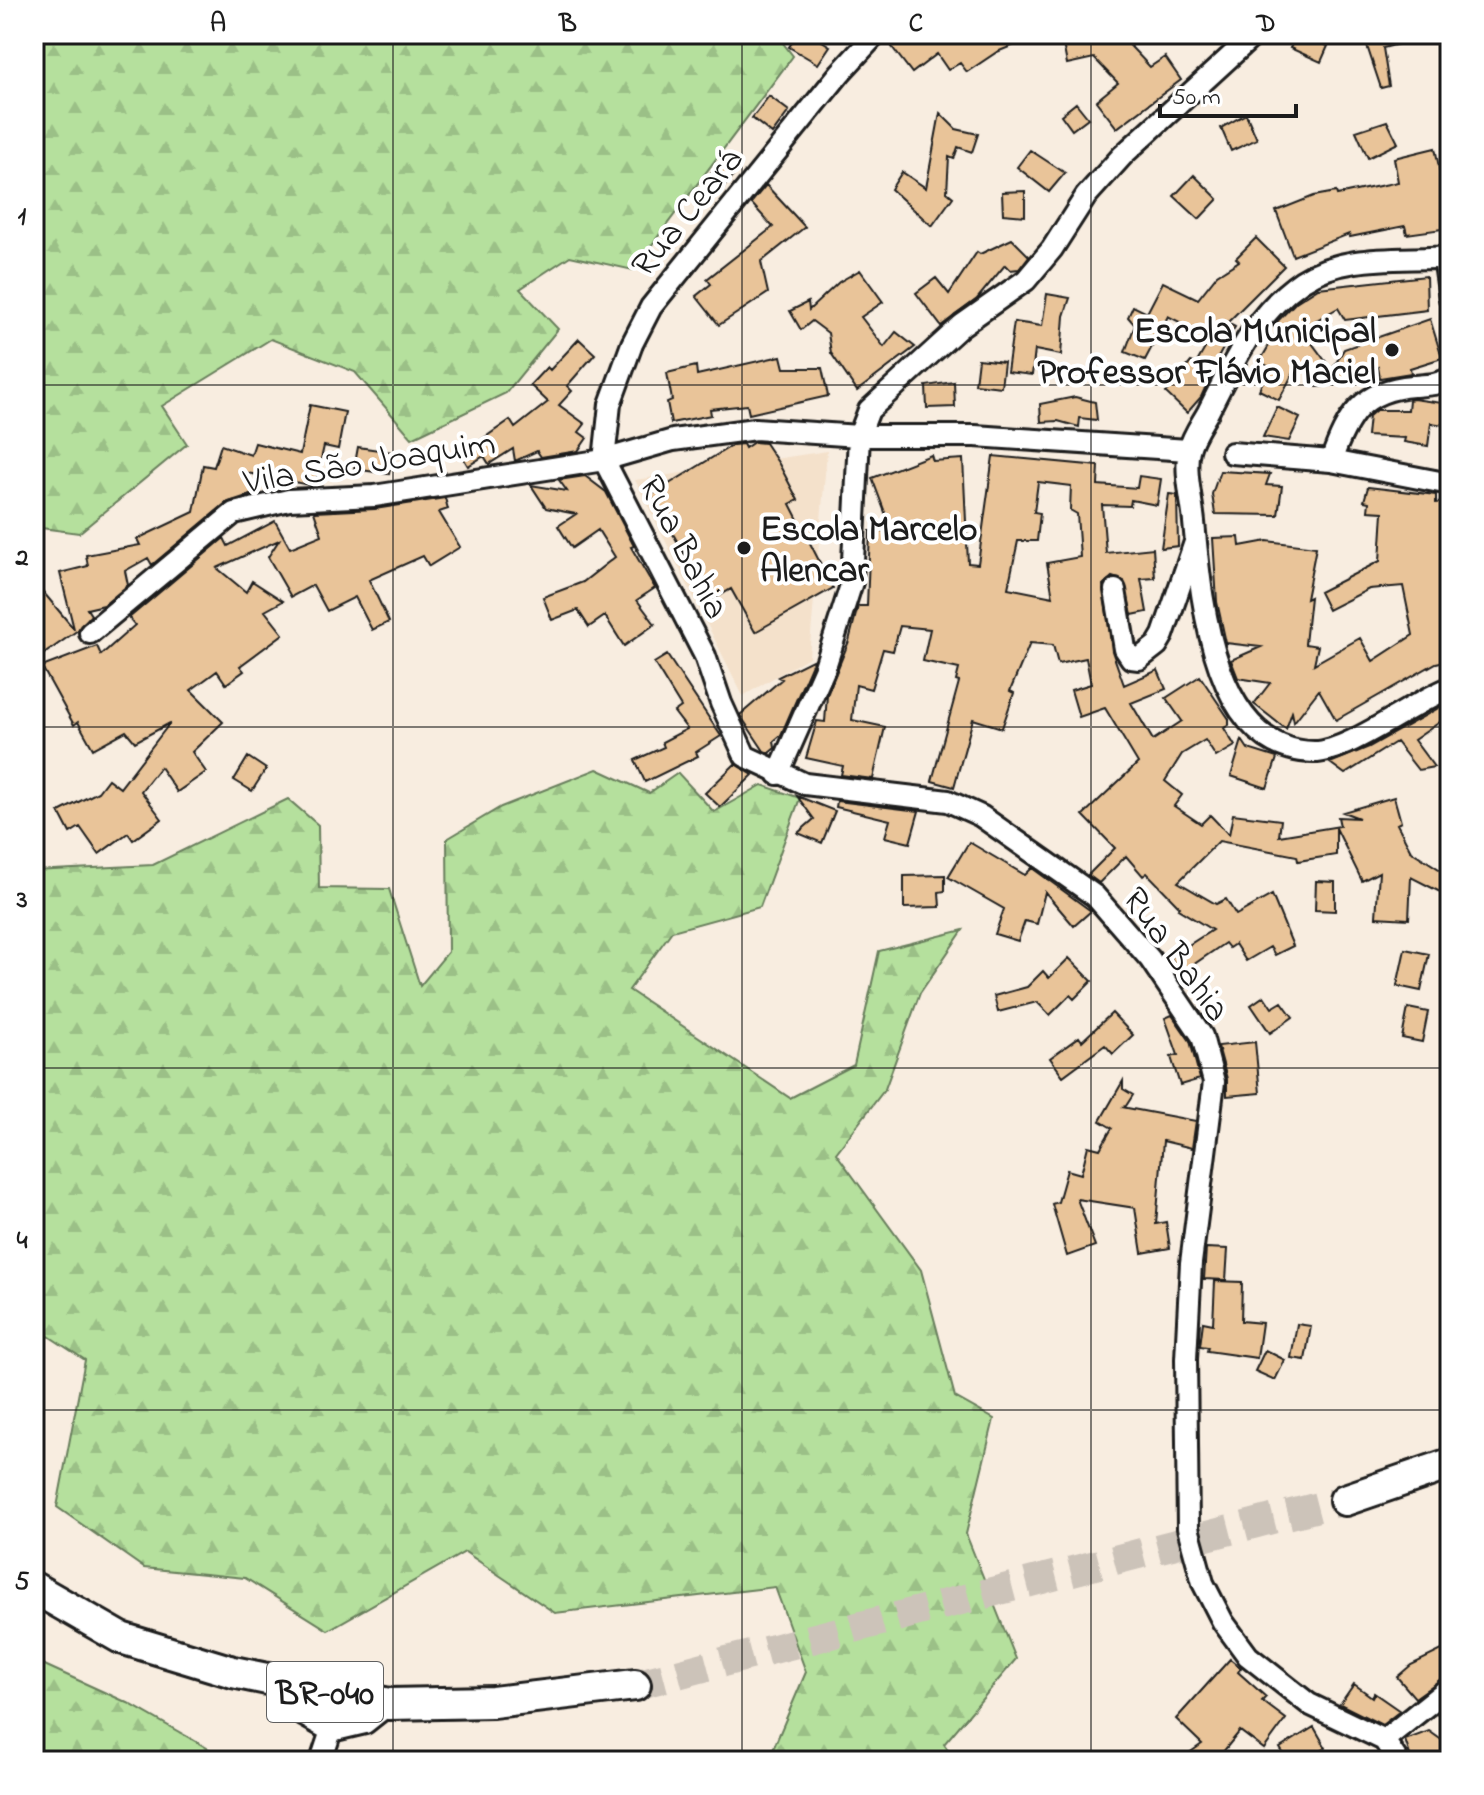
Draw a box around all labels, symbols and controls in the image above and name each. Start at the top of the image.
text: A [210,6,226,44]
text: B [558,6,577,44]
text: C [909,6,923,44]
text: D [1255,6,1276,44]
scale bar [1160,68,1296,118]
text: 50 m [1172,81,1221,116]
street label: Rua Ceará [620,137,757,290]
text: 1 [18,199,27,237]
place label: Escola Municipal Professor Flávio Maciel [1037,307,1376,401]
marker: Escola Municipal Professor Flávio Maciel [1383,341,1401,359]
street label: Vila São Joaquim [239,418,499,511]
street label: Rua Bahia [623,467,741,629]
place label: Escola Marcelo Alencar [760,505,978,599]
marker: Escola Marcelo Alencar [735,539,753,557]
text: 2 [15,540,29,578]
street label: Rua Bahia [1107,877,1242,1034]
text: 3 [16,882,28,920]
text: 4 [17,1223,28,1261]
text: 5 [15,1564,30,1602]
road number: BR-040 [267,1662,383,1722]

